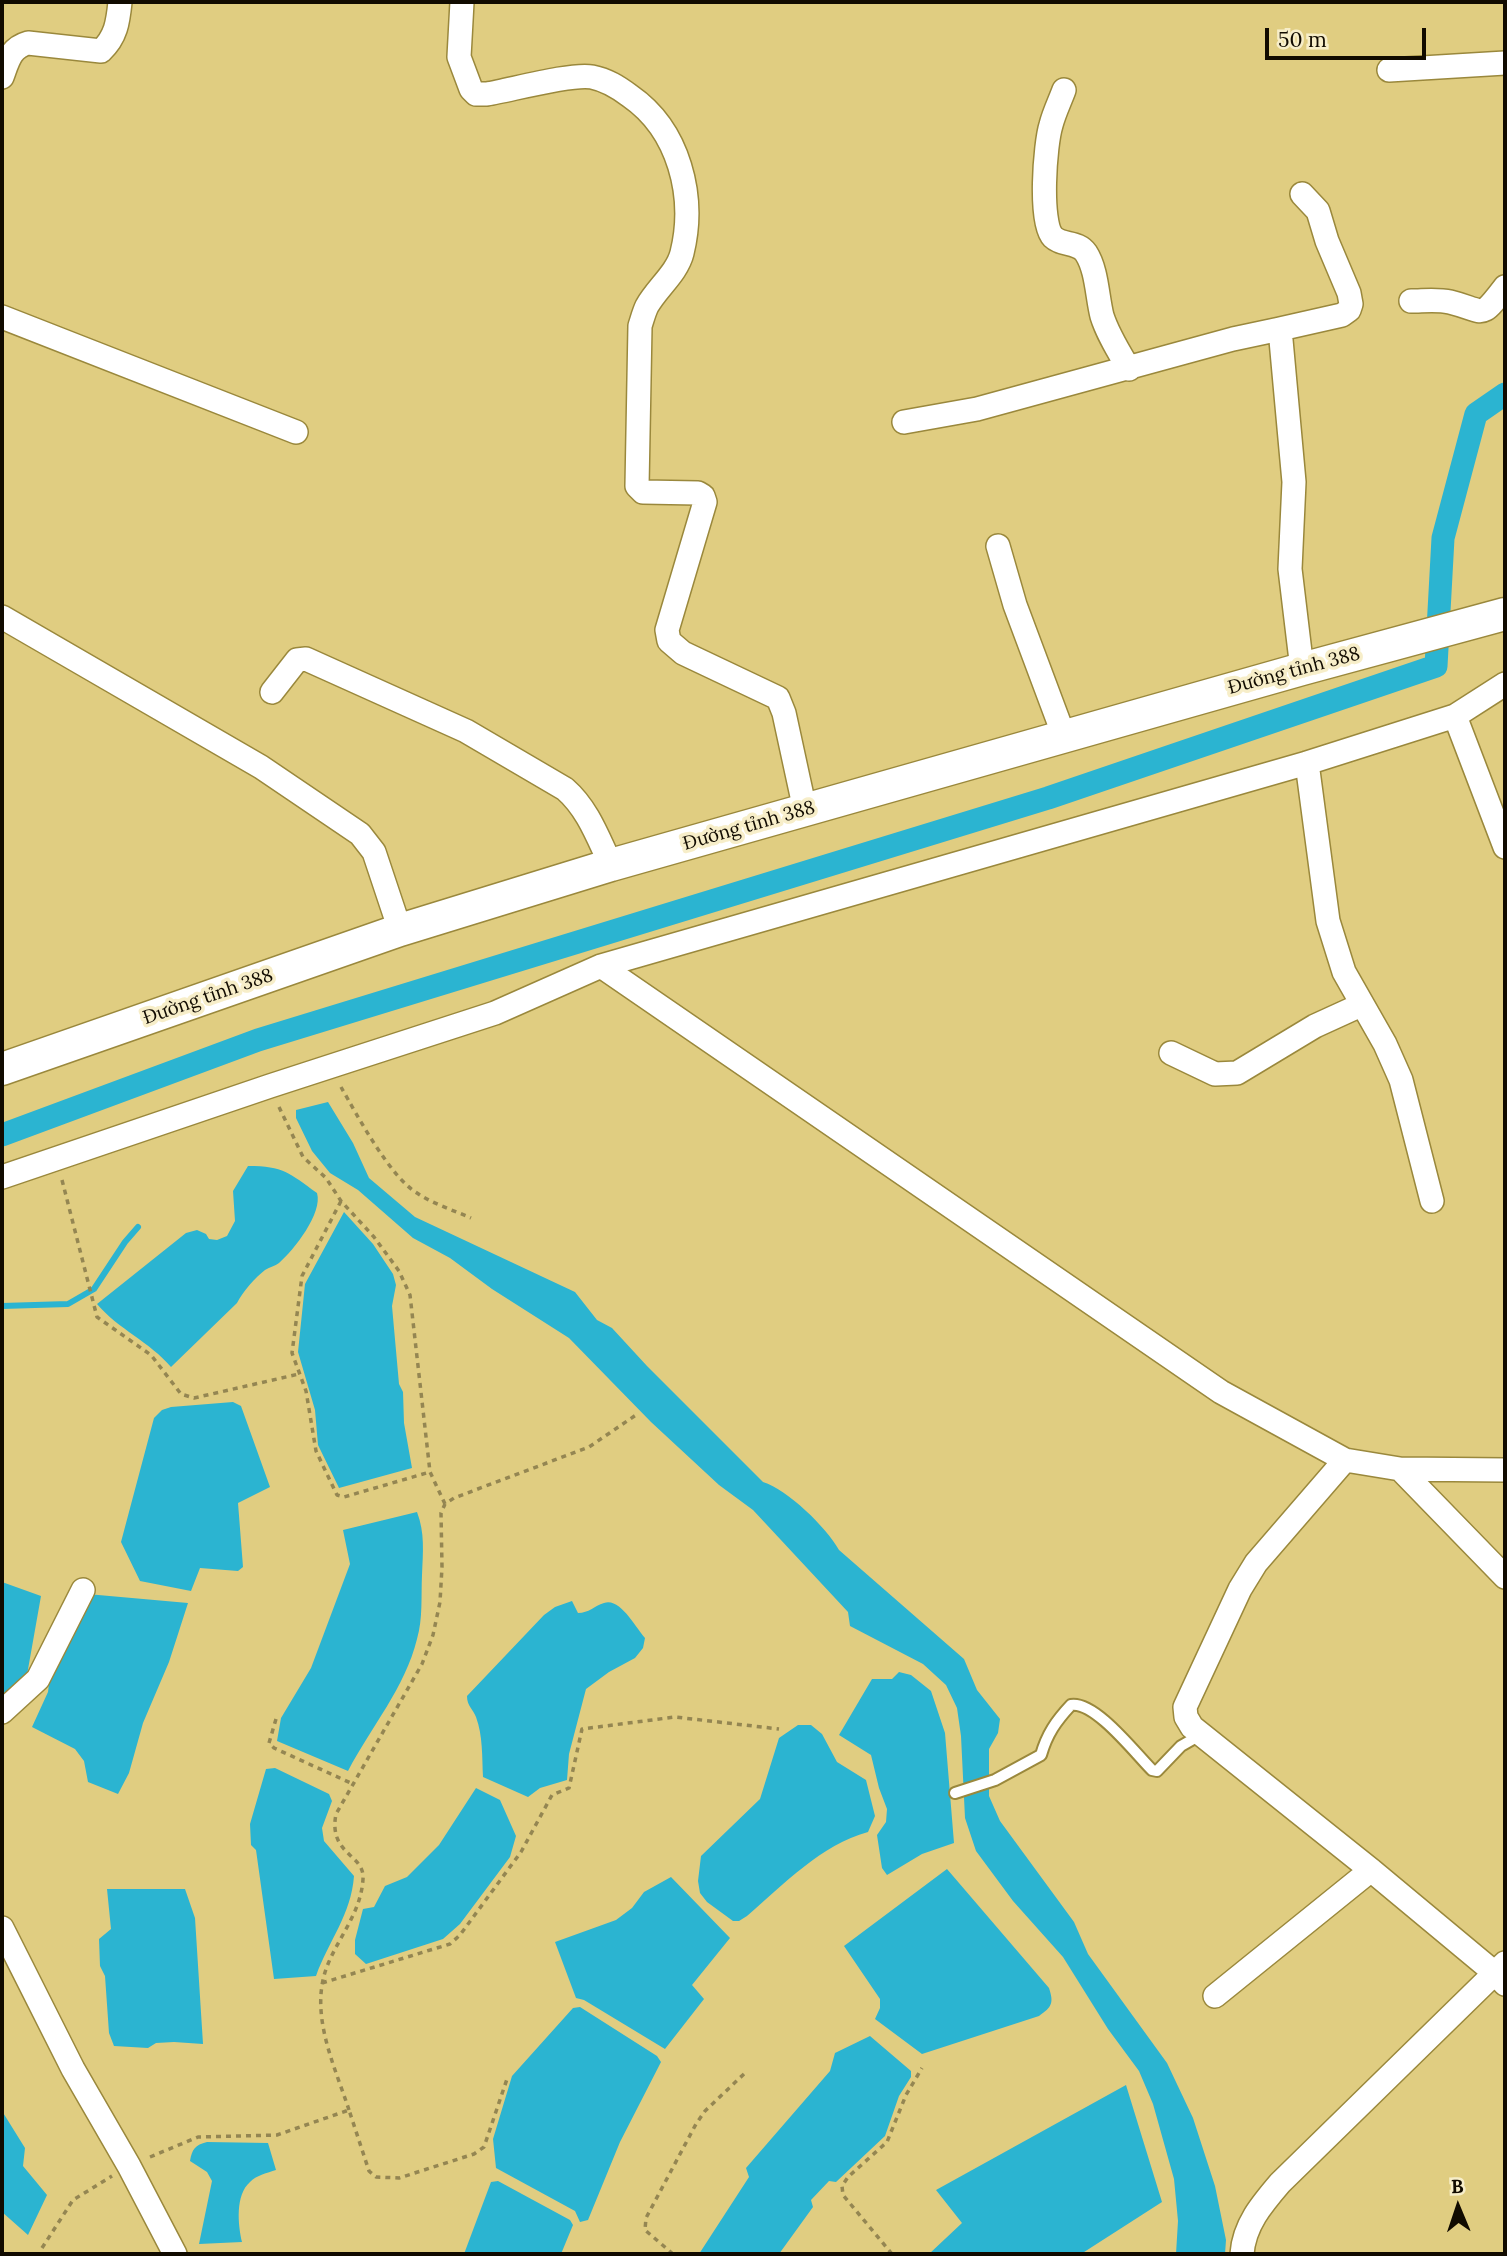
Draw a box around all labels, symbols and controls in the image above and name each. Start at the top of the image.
scale bar [1269,14,1430,58]
text: 50 m [1278,26,1327,53]
street label: Đường tỉnh 388 [1225,642,1363,700]
street label: Đường tỉnh 388 [680,796,818,856]
street label: Đường tỉnh 388 [140,964,276,1030]
north arrow [1423,2172,1493,2242]
text: B [1451,2174,1464,2198]

